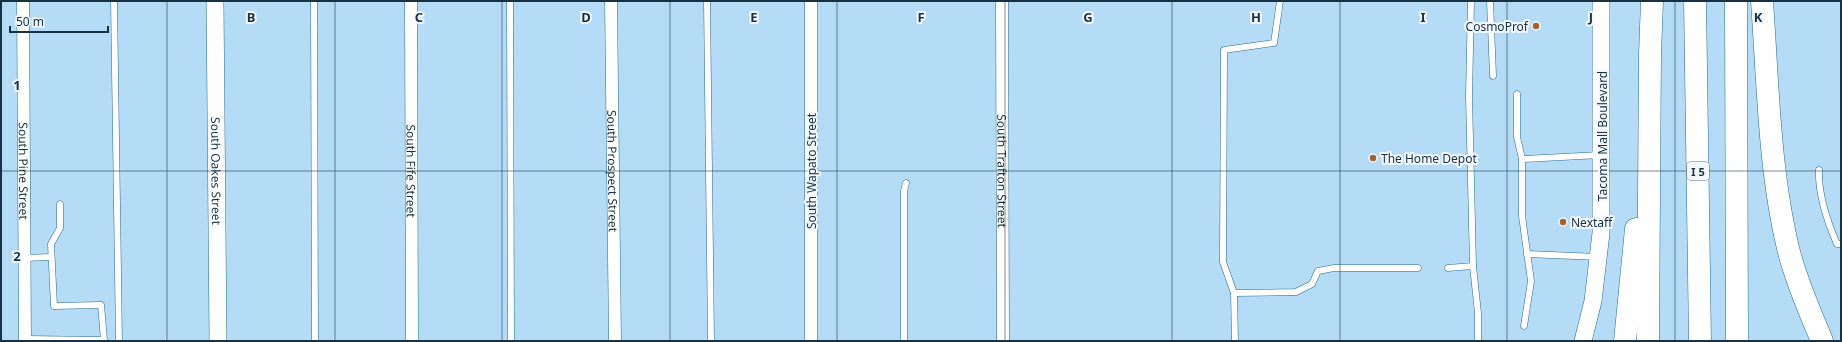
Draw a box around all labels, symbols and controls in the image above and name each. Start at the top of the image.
scale bar [10,8,108,34]
text: B [247,8,255,26]
text: C [415,8,423,26]
text: D [581,8,591,26]
text: E [750,8,758,26]
text: F [917,8,925,26]
text: G [1083,8,1093,26]
text: H [1251,8,1261,26]
text: I [1420,8,1426,26]
text: J [1588,8,1593,26]
text: K [1754,8,1763,26]
text: 50 m [16,13,44,30]
place label: CosmoProf [1466,18,1529,35]
marker: CosmoProf [1531,21,1541,31]
street label: Tacoma Mall Boulevard [1594,71,1611,201]
text: 1 [13,76,21,94]
street label: South Prospect Street [604,110,622,233]
street label: South Wapato Street [803,112,820,229]
street label: South Trafton Street [994,114,1011,228]
street label: South Oakes Street [208,117,225,226]
street label: South Pine Street [15,122,33,220]
street label: South Fife Street [403,124,420,218]
place label: The Home Depot [1381,150,1477,167]
marker: The Home Depot [1368,153,1378,163]
road number: I 5 [1687,162,1709,180]
place label: Nextaff [1571,214,1613,231]
marker: Nextaff [1558,217,1568,227]
text: 2 [13,247,21,265]

